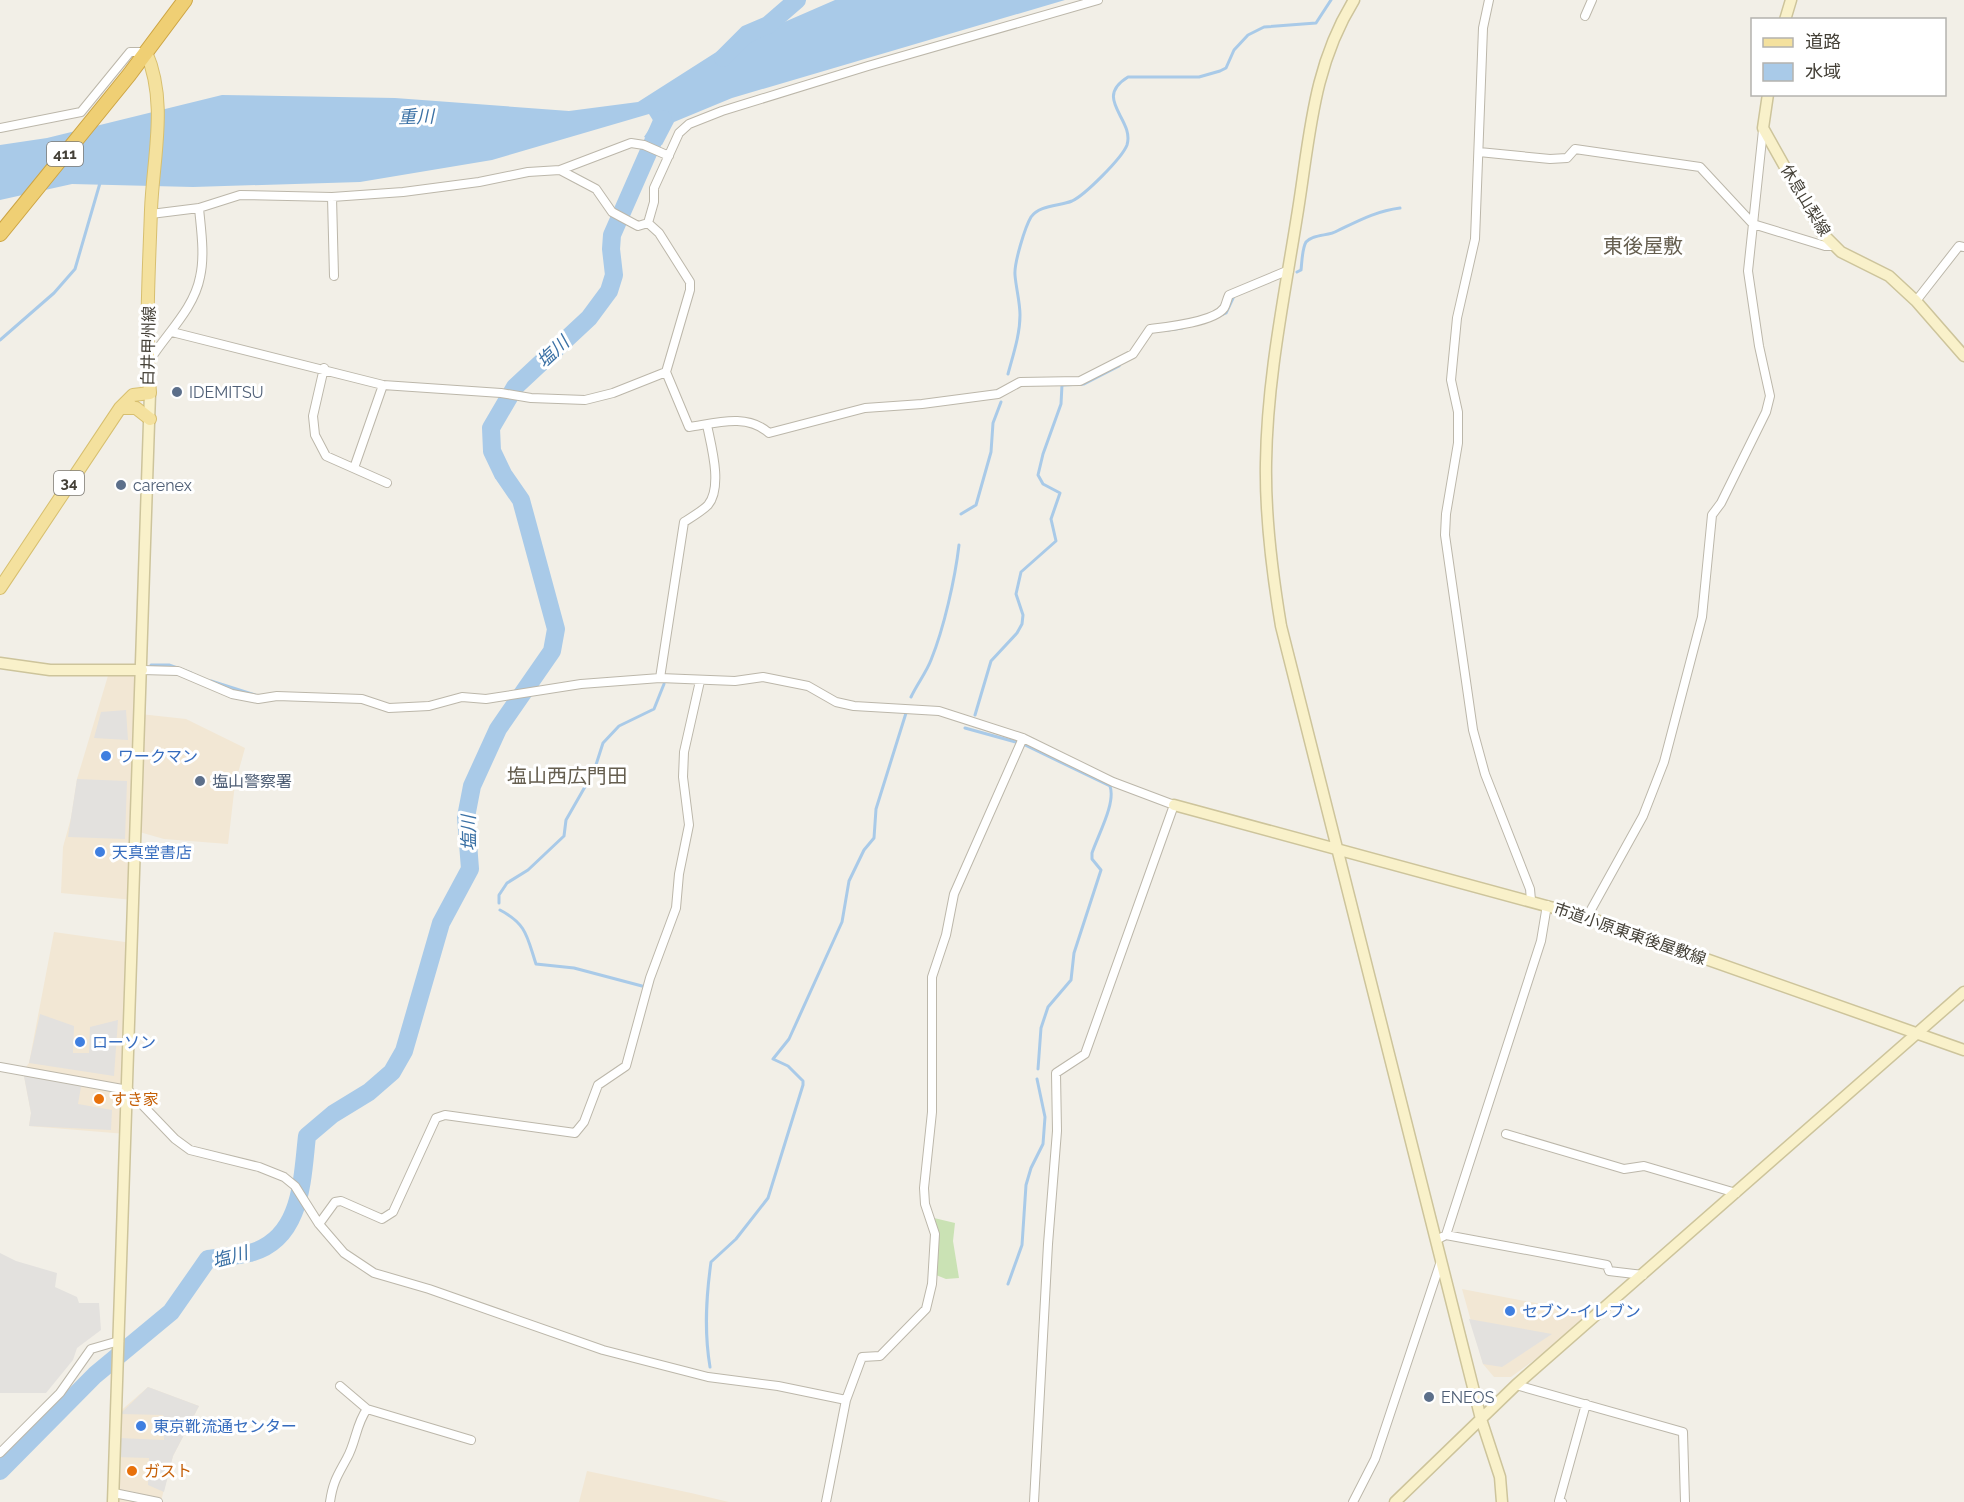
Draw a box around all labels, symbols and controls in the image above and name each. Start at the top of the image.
legend [1751,18,1946,96]
text: 道路 [1805,31,1841,52]
text: 水域 [1805,61,1841,82]
water label: 重川 [398,105,436,128]
road number: 411 [47,142,83,166]
street label: 休息山梨線 [1777,161,1834,239]
district label: 東後屋敷 [1603,234,1683,258]
street label: 白井甲州線 [138,306,159,386]
water label: 塩川 [532,330,574,372]
place label: IDEMITSU [189,383,264,402]
marker: IDEMITSU [170,385,184,399]
road number: 34 [54,471,84,495]
place label: carenex [133,476,192,495]
marker: carenex [114,478,128,492]
place label: ワークマン [118,747,198,766]
marker: ワークマン [99,749,113,763]
district label: 塩山西広門田 [507,764,627,788]
place label: 塩山警察署 [212,772,292,791]
marker: 塩山警察署 [193,774,207,788]
water label: 塩川 [458,813,479,851]
place label: 天真堂書店 [112,843,192,862]
marker: 天真堂書店 [93,845,107,859]
street label: 市道小原東東後屋敷線 [1551,898,1709,969]
place label: ローソン [92,1033,156,1052]
marker: ローソン [73,1035,87,1049]
place label: すき家 [111,1090,159,1109]
marker: すき家 [92,1092,106,1106]
water label: 塩川 [210,1241,252,1271]
place label: セブン-イレブン [1522,1302,1641,1321]
marker: セブン-イレブン [1503,1304,1517,1318]
place label: ENEOS [1441,1388,1495,1407]
marker: ENEOS [1422,1390,1436,1404]
place label: 東京靴流通センター [153,1417,297,1436]
marker: 東京靴流通センター [134,1419,148,1433]
place label: ガスト [144,1462,192,1481]
marker: ガスト [125,1464,139,1478]

